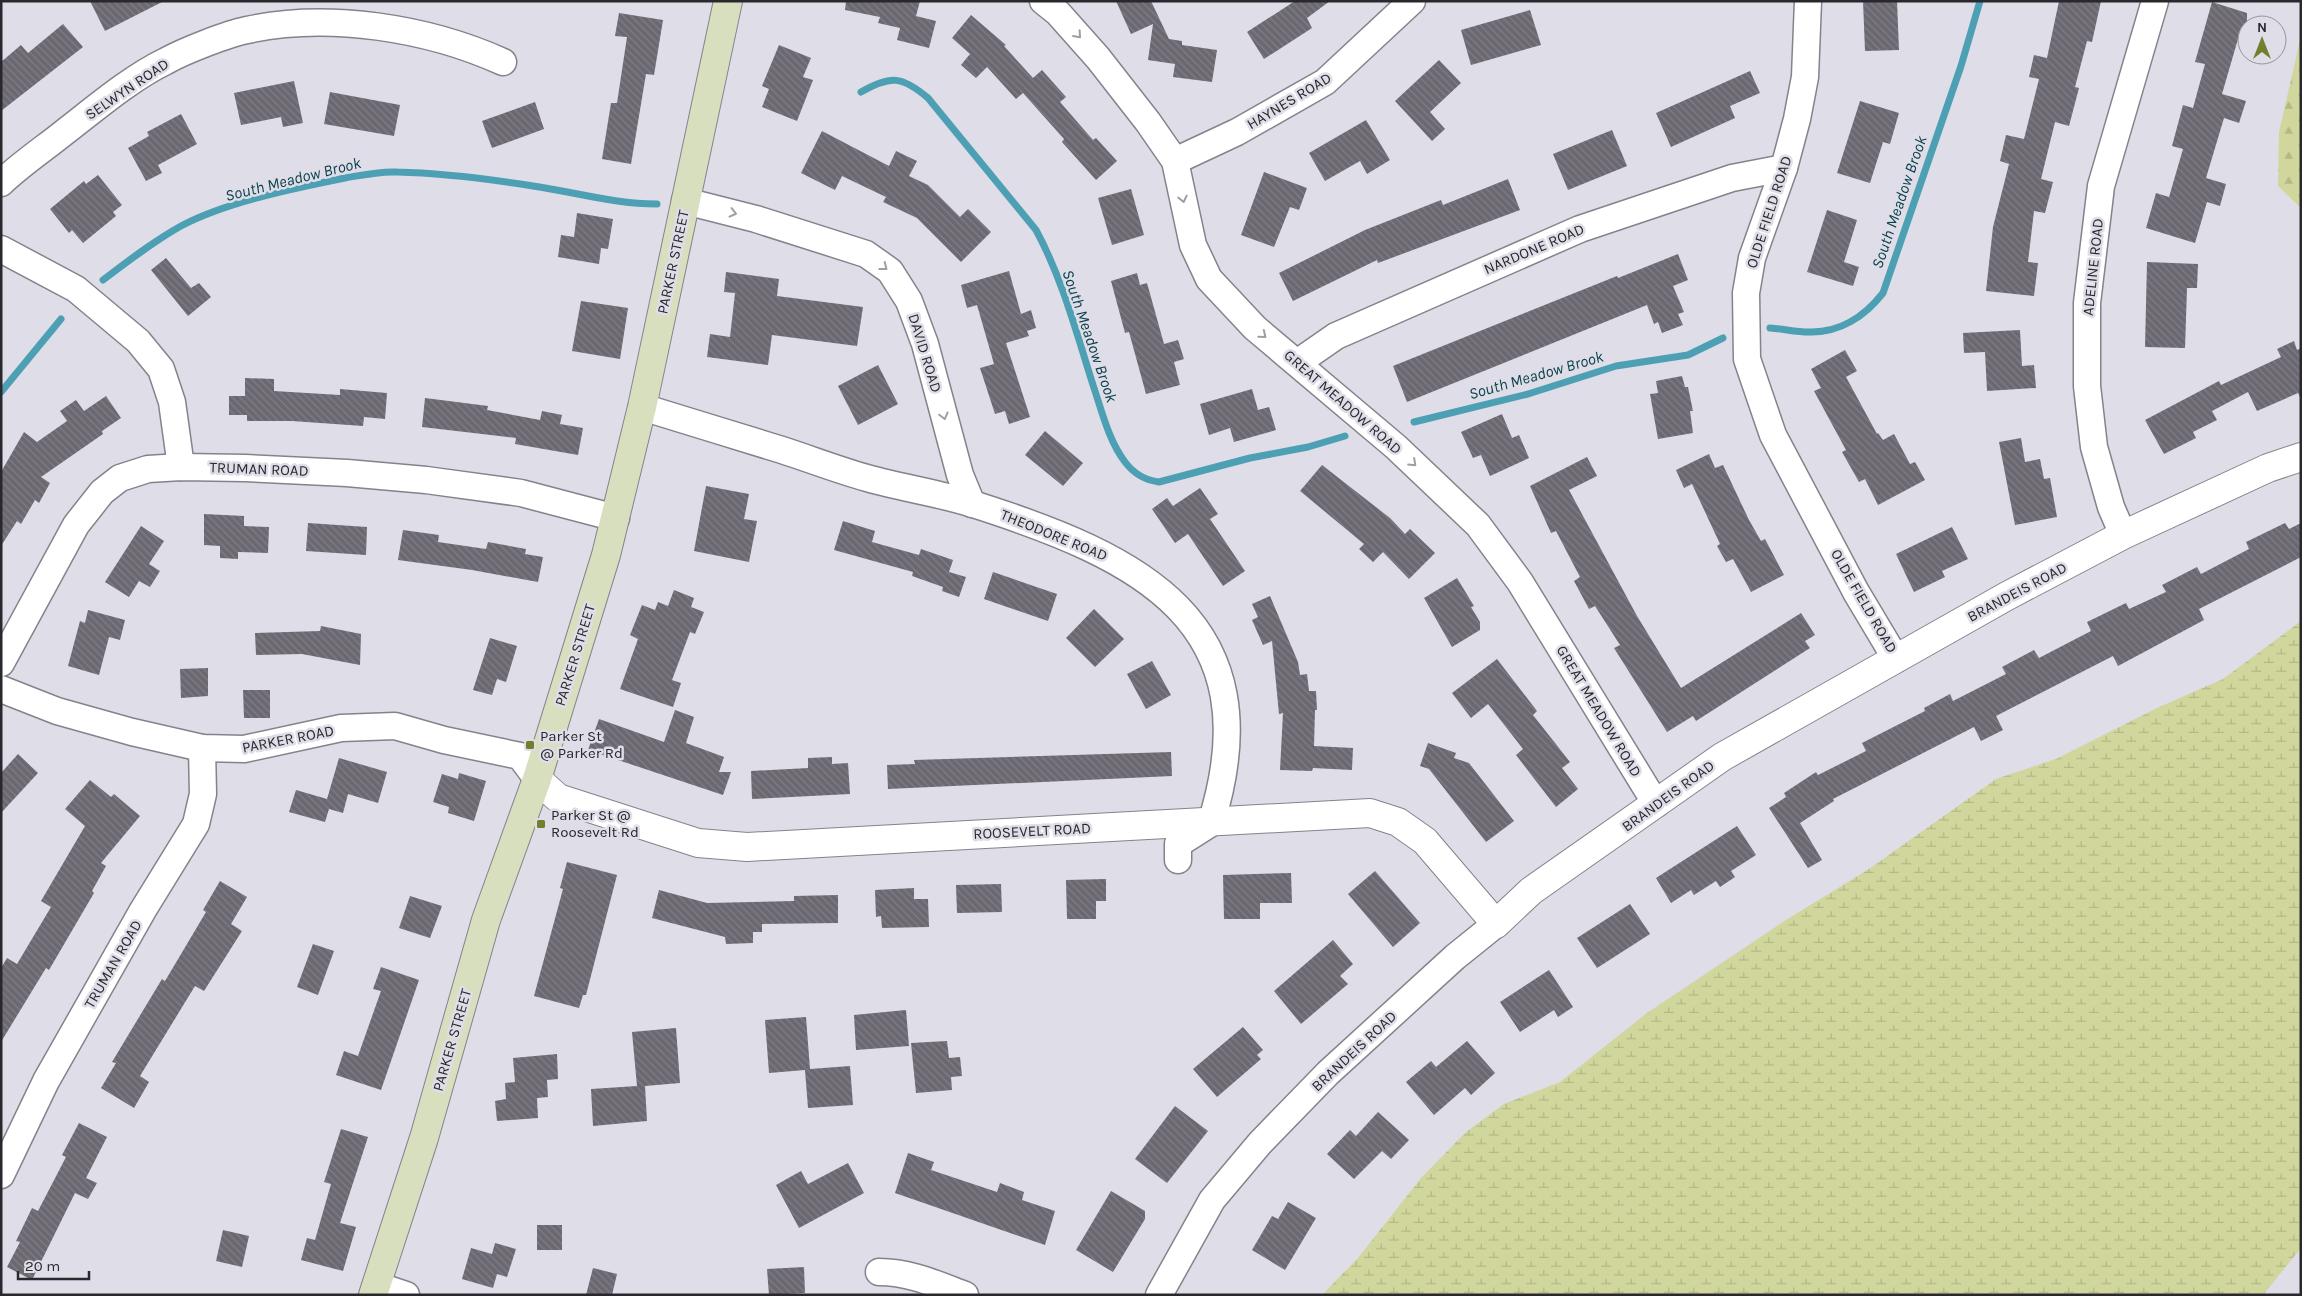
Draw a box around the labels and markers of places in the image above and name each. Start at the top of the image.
place label: Parker St @ Parker Rd [540,727,623,762]
marker: Parker St @ Parker Rd [524,739,536,751]
place label: Parker St @ Roosevelt Rd [551,806,639,841]
marker: Parker St @ Roosevelt Rd [535,818,547,830]

